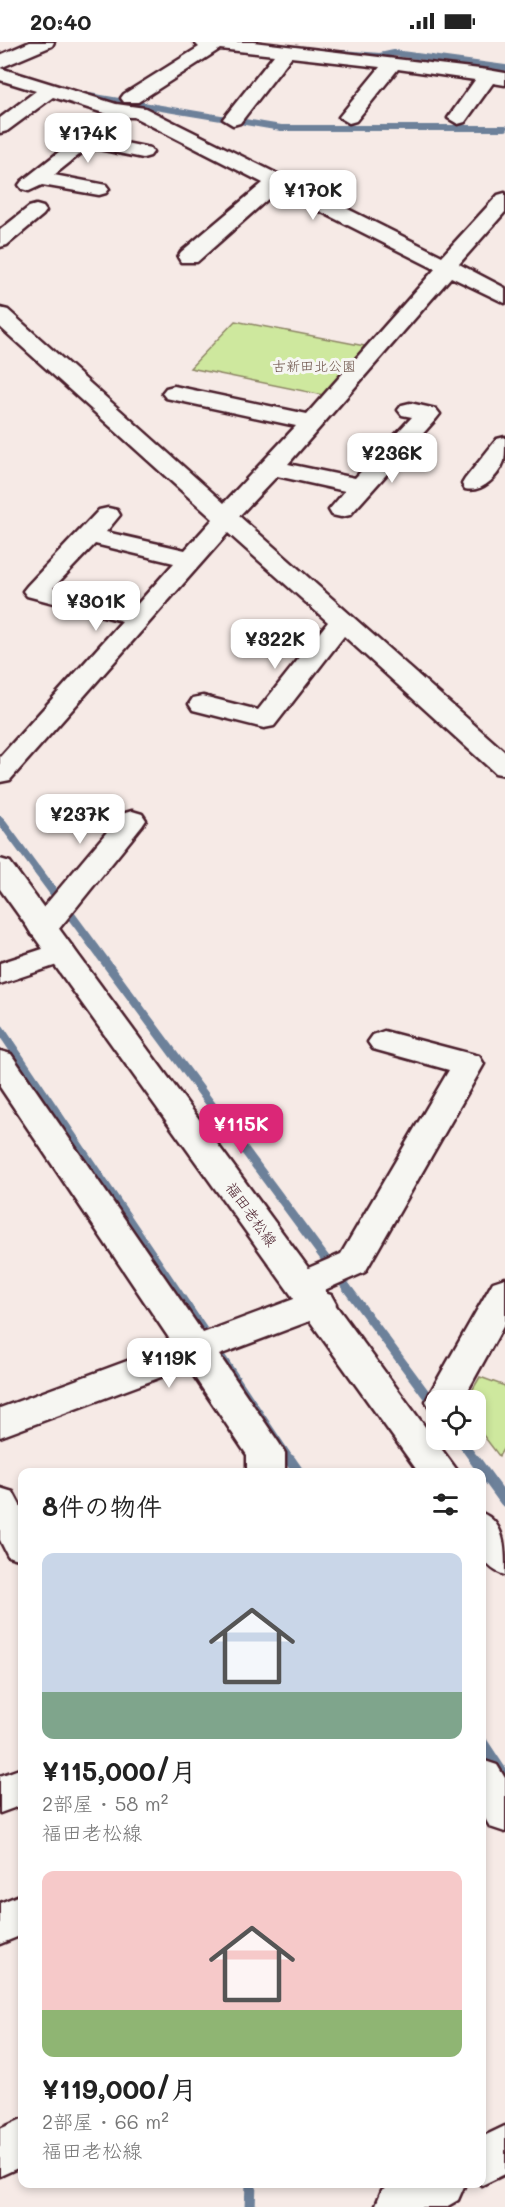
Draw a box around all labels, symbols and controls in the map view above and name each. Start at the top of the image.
text: 20:40 [30,7,92,36]
pin: ¥174K [46,113,130,164]
text: ¥174K [59,119,117,145]
pin: ¥170K [271,170,355,221]
text: ¥170K [283,176,343,202]
park label: 古新田北公園 [272,356,356,375]
pin: ¥236K [350,433,434,484]
text: ¥236K [361,439,423,465]
pin: ¥301K [54,581,138,632]
text: ¥301K [66,587,126,613]
pin: ¥322K [233,619,317,670]
text: ¥322K [245,625,305,651]
pin: ¥237K [38,794,122,845]
text: ¥237K [50,800,110,826]
pin: ¥115K [199,1104,283,1155]
text: ¥115K [213,1110,269,1136]
street label: 福田老松線 [222,1178,282,1250]
pin: ¥119K [127,1338,211,1389]
text: ¥119K [141,1344,197,1370]
map controls [426,1390,486,1450]
button: locate [426,1390,486,1450]
icon: filters [429,1488,462,1521]
text: 8件の物件 [42,1489,162,1523]
icon: home [198,1592,306,1700]
text: ¥115,000/月 [42,1754,197,1788]
text: 2部屋 · 58 m² [42,1790,168,1816]
text: 福田老松線 [42,1819,142,1845]
icon: home [198,1910,306,2018]
text: ¥119,000/月 [42,2072,197,2106]
text: 2部屋 · 66 m² [42,2108,169,2134]
text: 福田老松線 [42,2137,142,2163]

